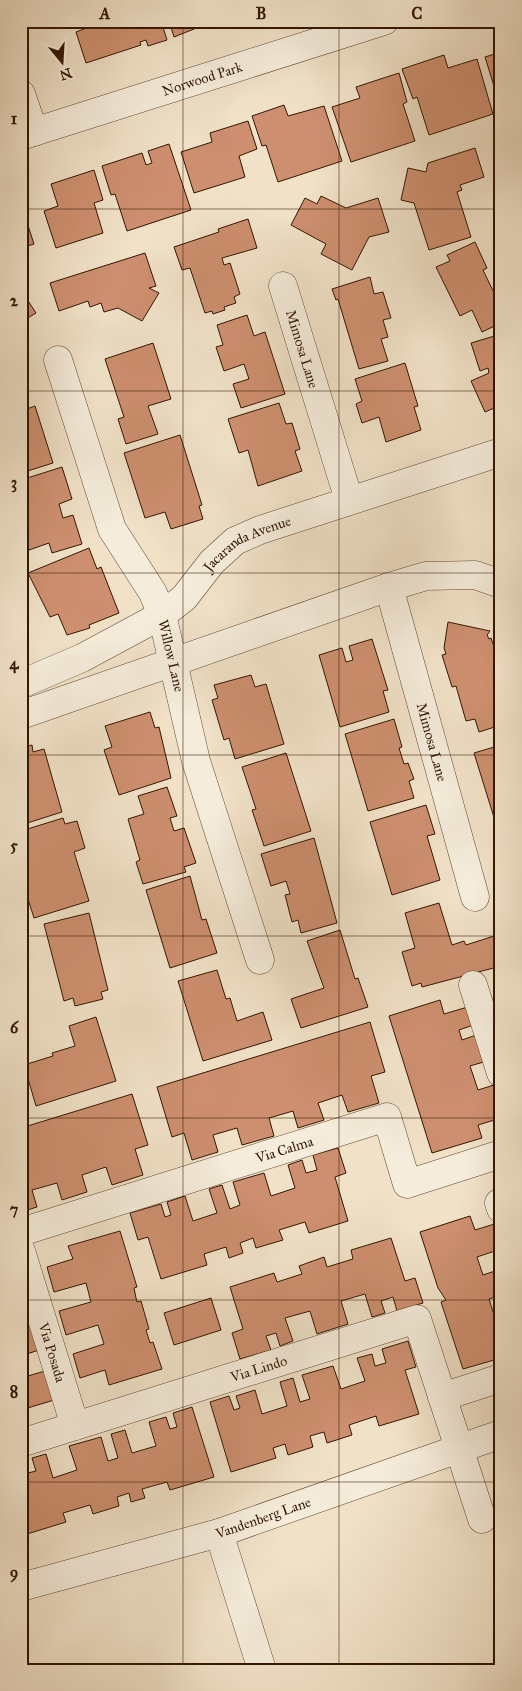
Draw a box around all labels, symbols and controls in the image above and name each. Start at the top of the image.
text: A [99,4,111,23]
text: B [256,4,266,23]
text: C [412,4,423,23]
north arrow [38,38,88,88]
street label: Norwood Park [160,58,245,99]
text: N [57,64,74,84]
text: 1 [11,109,18,128]
text: 2 [10,291,19,310]
street label: Mimosa Lane [282,308,323,390]
text: 3 [11,473,17,493]
street label: Jacaranda Avenue [198,512,293,577]
street label: Willow Lane [155,618,188,694]
text: 4 [10,654,20,674]
street label: Mimosa Lane [413,701,451,784]
text: 5 [10,836,18,855]
text: 6 [10,1018,19,1037]
street label: Via Calma [252,1132,315,1167]
text: 7 [10,1200,19,1219]
street label: Via Posada [35,1320,69,1384]
street label: Via Lindo [227,1352,289,1386]
text: 8 [10,1382,18,1401]
street label: Vandenberg Lane [212,1493,313,1542]
text: 9 [10,1563,18,1583]

